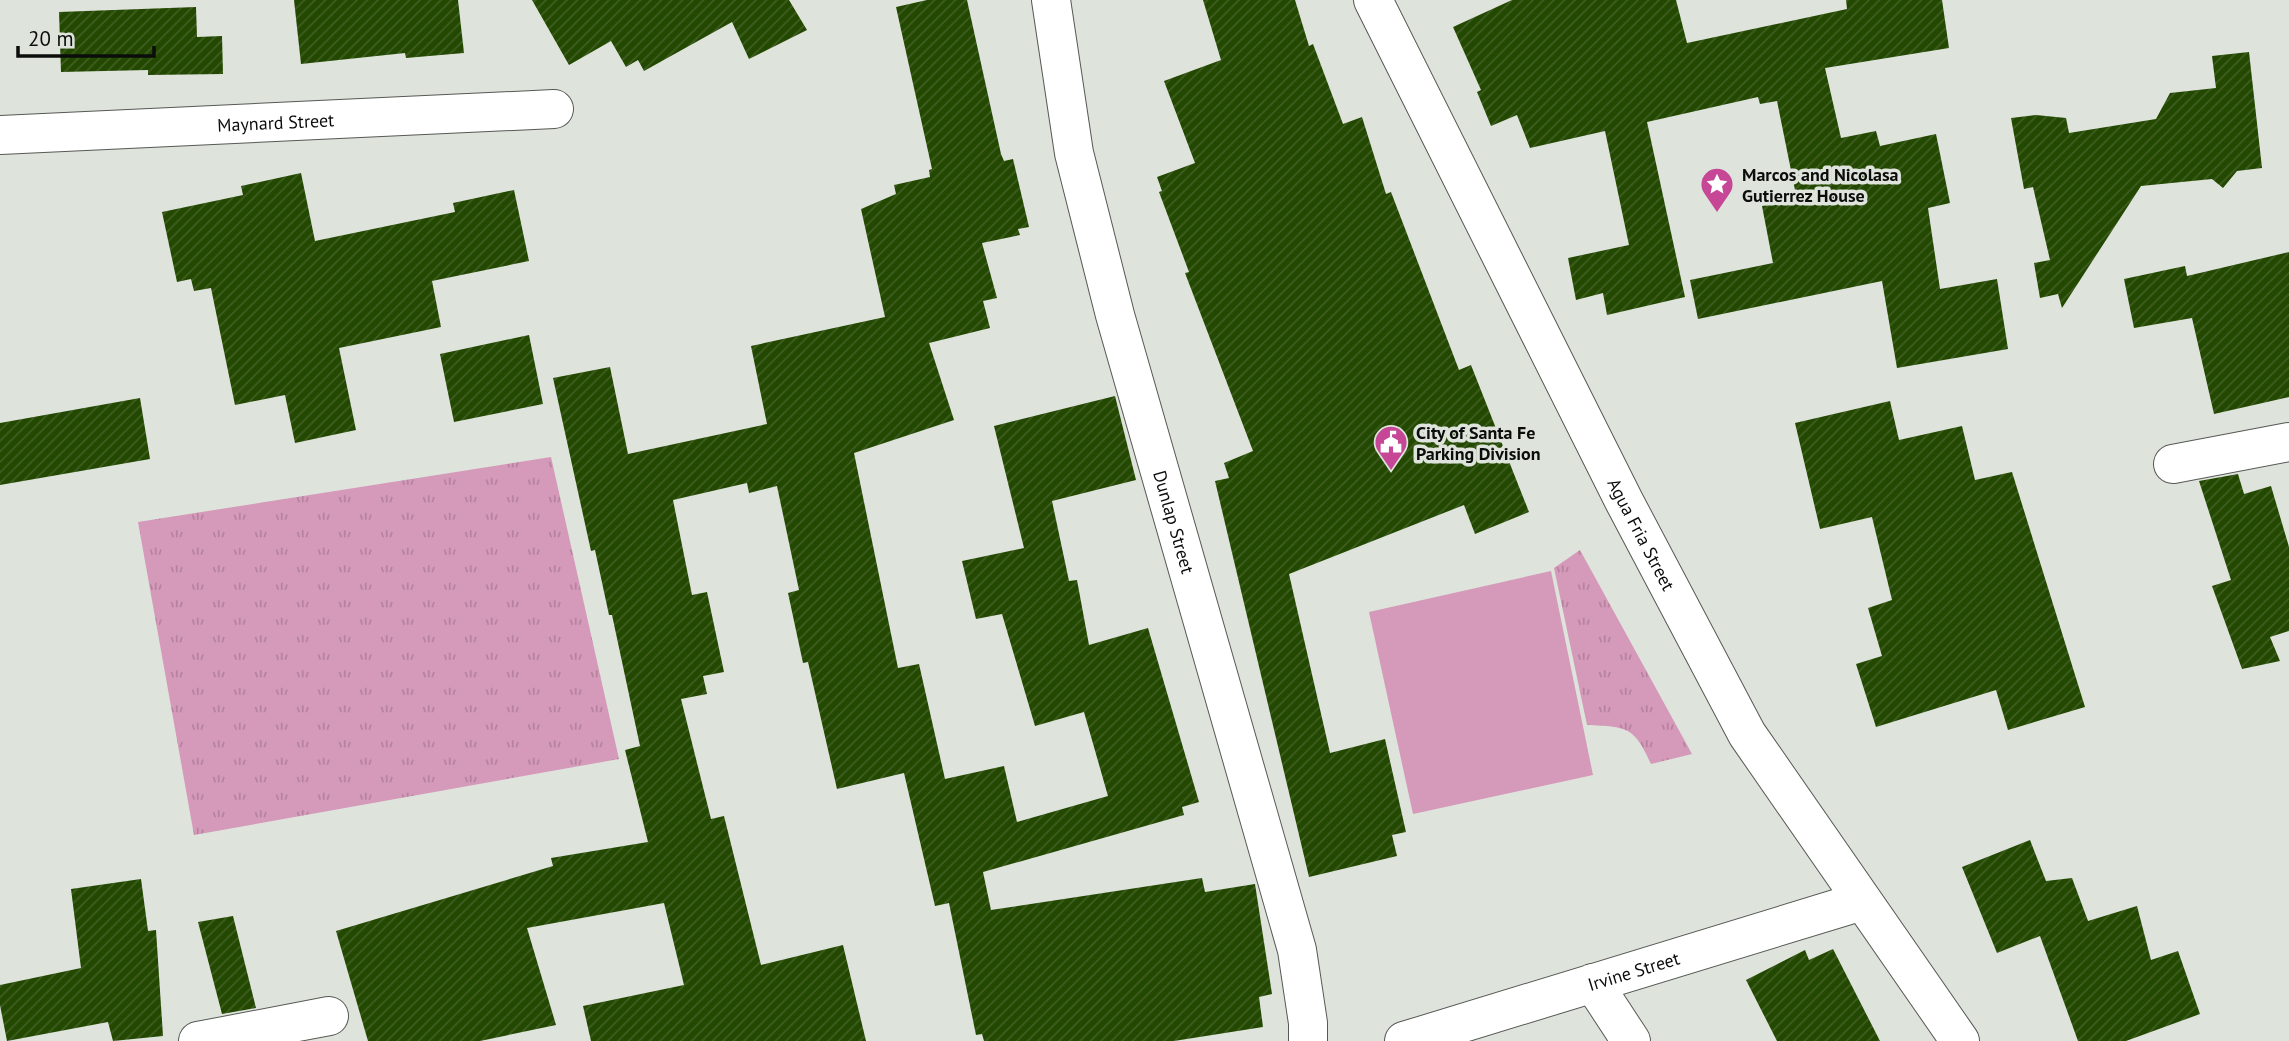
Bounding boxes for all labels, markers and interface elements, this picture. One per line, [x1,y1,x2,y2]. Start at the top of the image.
scale bar [18,14,154,58]
text: 20 m [28,25,74,52]
street label: Maynard Street [217,108,335,136]
place label: Marcos and Nicolasa Gutierrez House [1742,163,1899,207]
place icon: Marcos and Nicolasa Gutierrez House [1698,165,1736,214]
place label: City of Santa Fe Parking Division [1416,421,1541,465]
public building icon: City of Santa Fe Parking Division [1372,423,1410,472]
street label: Dunlap Street [1149,468,1200,576]
street label: Agua Fria Street [1603,474,1681,594]
street label: Irvine Street [1585,946,1682,996]

